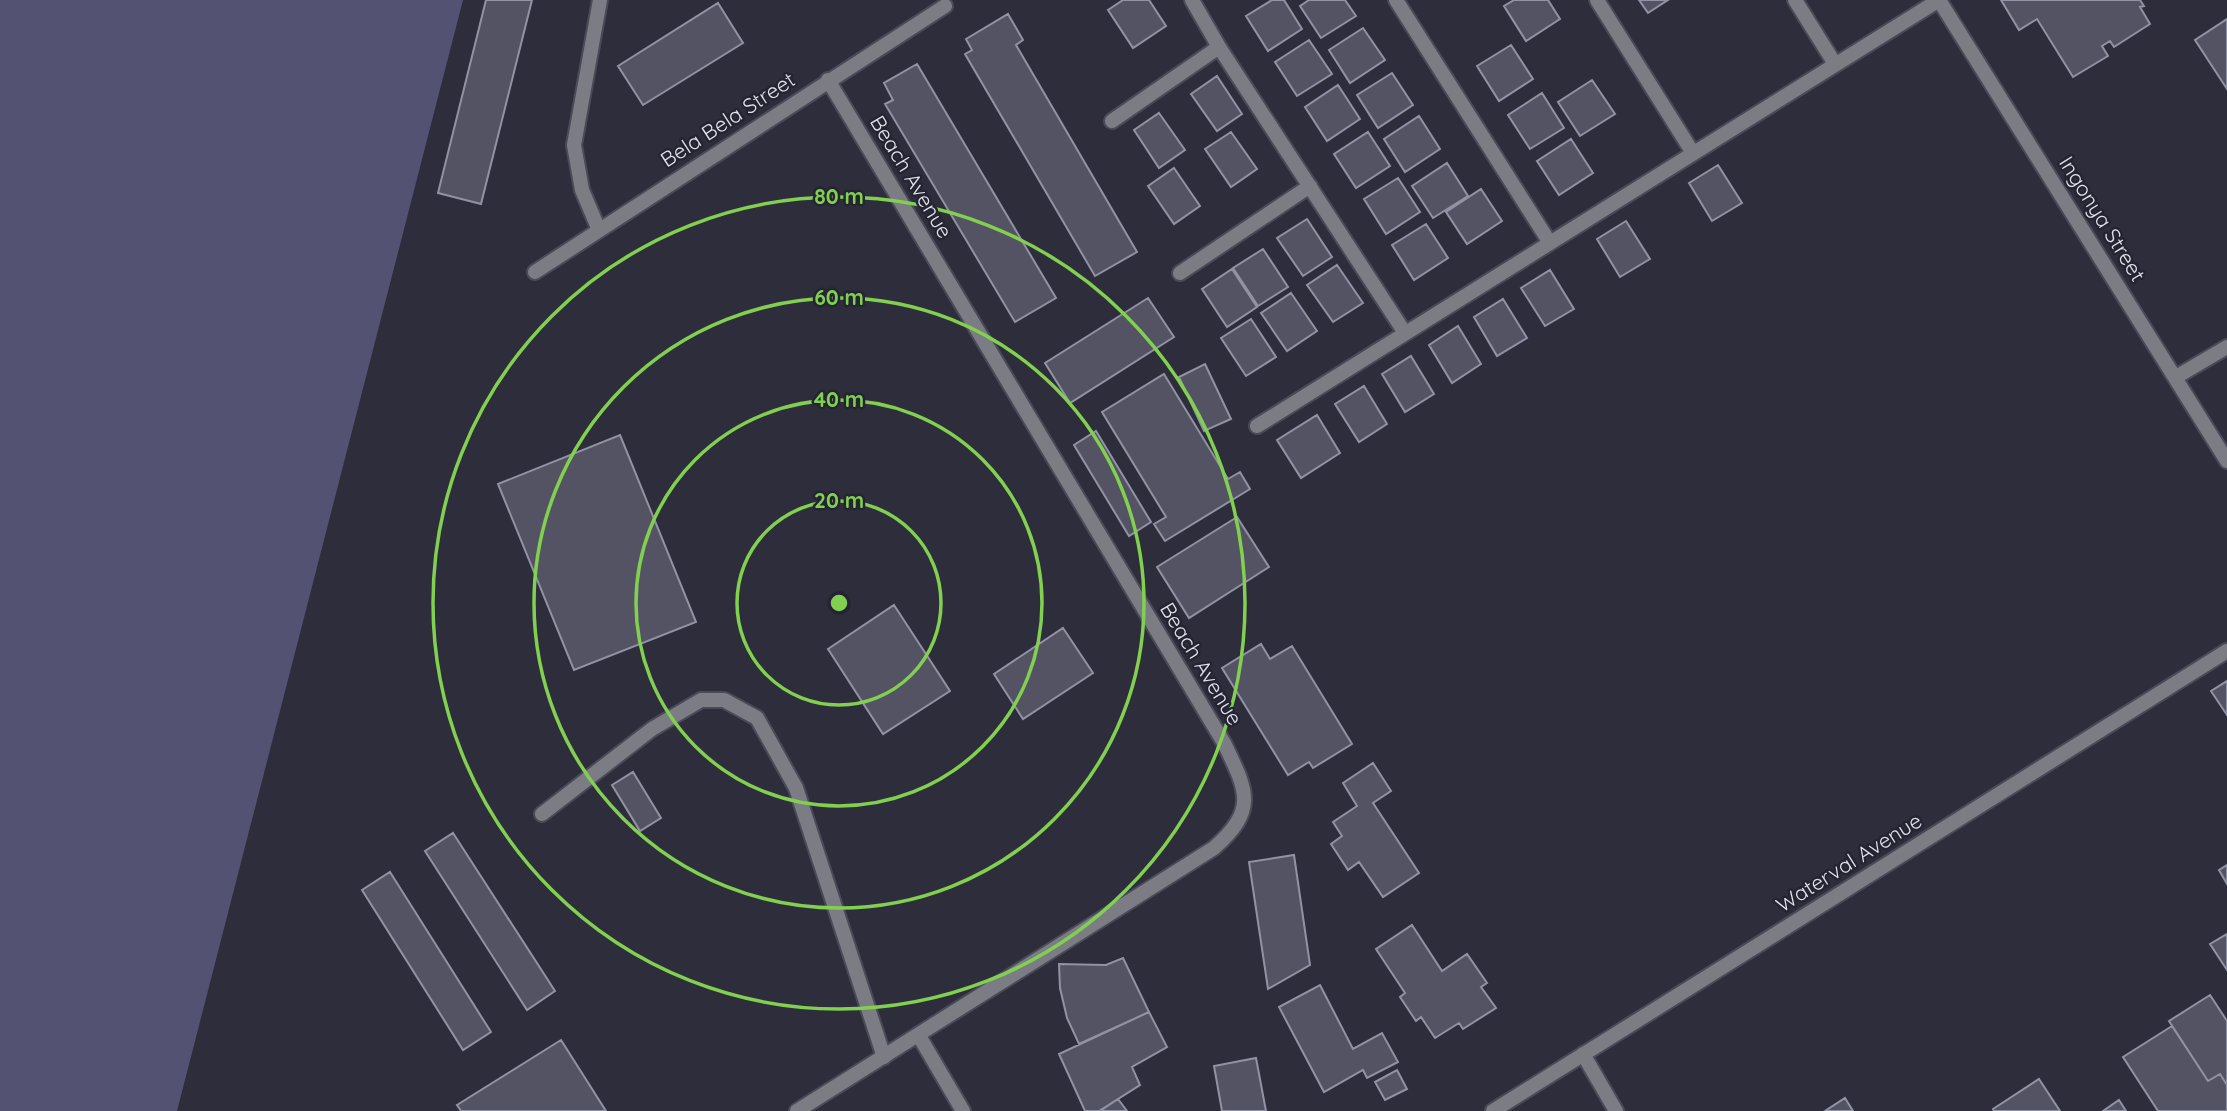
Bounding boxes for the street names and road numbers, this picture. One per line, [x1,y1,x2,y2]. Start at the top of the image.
street label: Bela Bela Street [655,66,800,172]
street label: Beach Avenue [865,110,959,243]
street label: Ingonya Street [2054,151,2152,286]
street label: Beach Avenue [1155,597,1249,730]
street label: Waterval Avenue [1771,807,1926,917]

